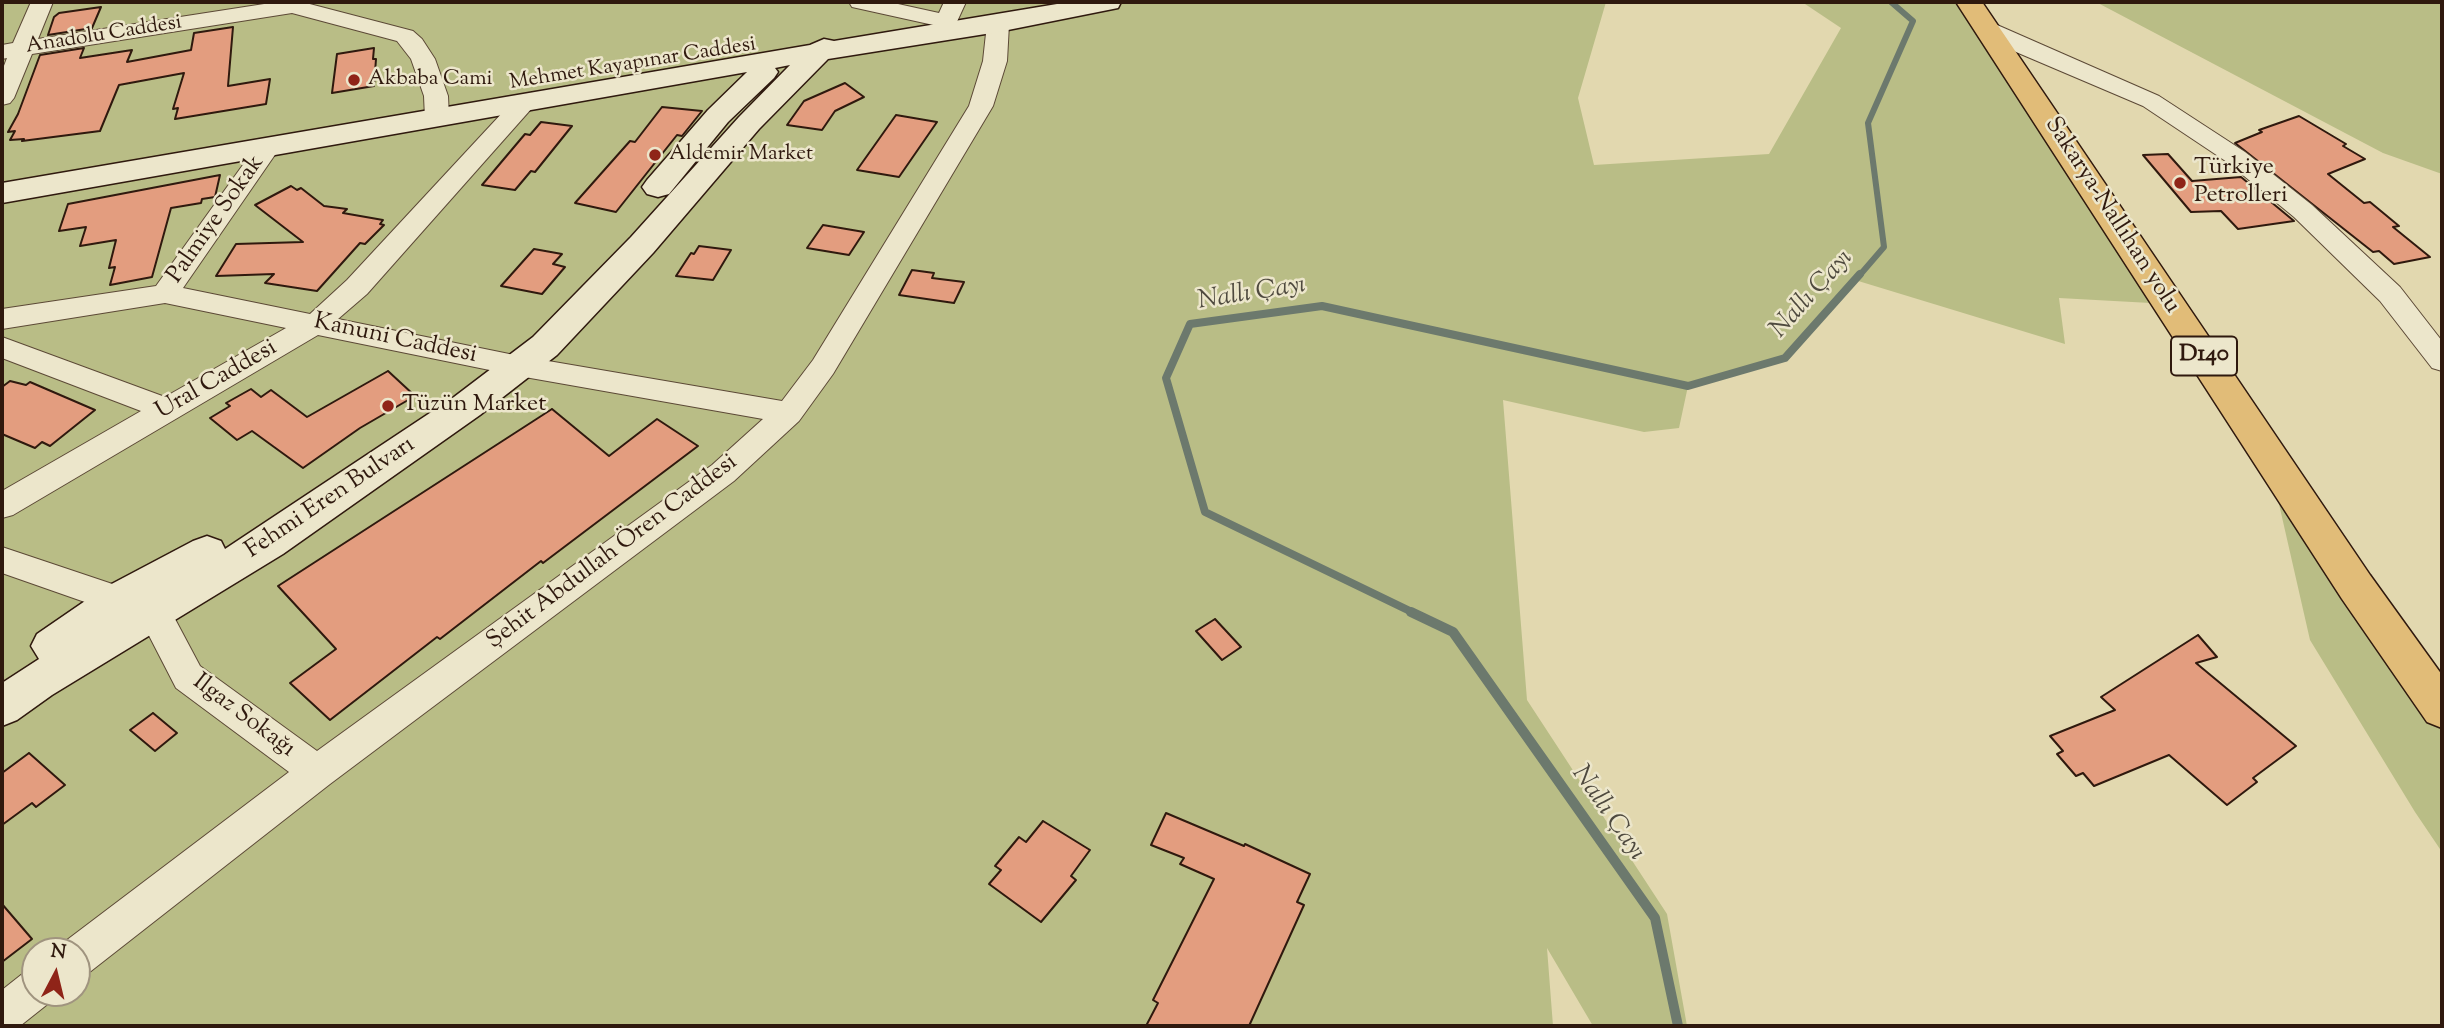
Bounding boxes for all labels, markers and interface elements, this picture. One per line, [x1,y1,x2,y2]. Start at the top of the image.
street label: Anadolu Caddesi [24,11,184,61]
street label: Mehmet Kayapınar Caddesi [508,33,758,97]
place label: Akbaba Cami [368,67,493,93]
marker: Akbaba Cami [346,72,362,88]
street label: Sakarya-Nallıhan yolu [2037,112,2185,320]
place label: Aldemir Market [669,142,813,168]
marker: Aldemir Market [647,147,663,163]
street label: Palmiye Sokak [162,150,272,290]
place label: Türkiye Petrolleri [2194,155,2288,211]
marker: Türkiye Petrolleri [2172,175,2188,191]
water label: Nallı Çayı [1765,244,1861,346]
water label: Nallı Çayı [1196,271,1308,319]
street label: Kanuni Caddesi [311,309,479,371]
street label: Ural Caddesi [151,335,283,427]
road number: D140 [2171,336,2237,376]
place label: Tüzün Market [402,392,546,420]
marker: Tüzün Market [380,398,396,414]
street label: Fehmi Eren Bulvarı [241,432,421,566]
street label: Şehit Abdullah Ören Caddesi [482,449,744,657]
street label: Ilgaz Sokağı [186,669,300,765]
water label: Nallı Çayı [1563,761,1651,867]
north arrow [21,937,91,1007]
text: N [49,938,68,967]

